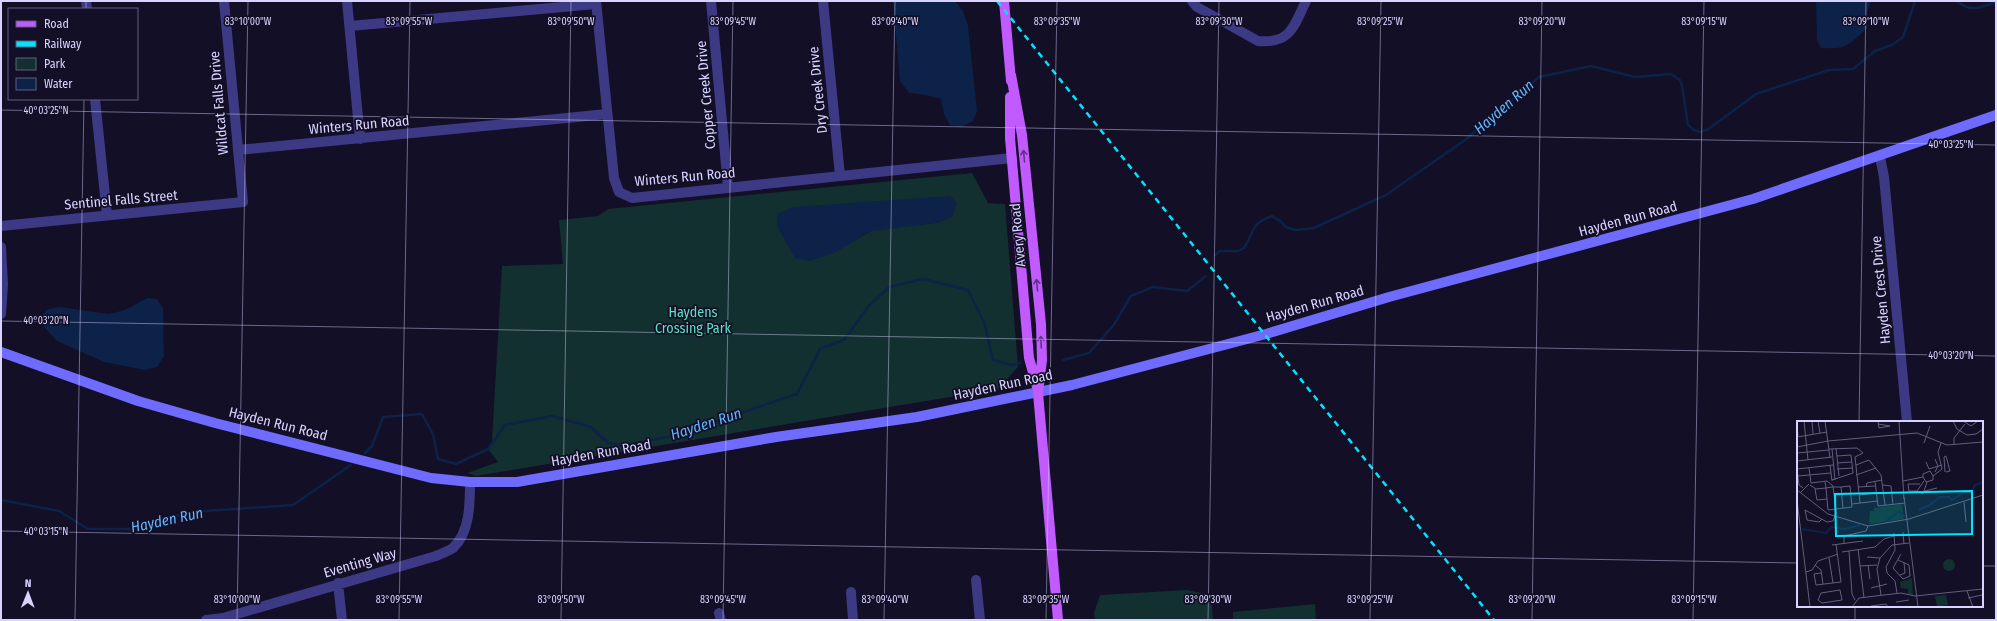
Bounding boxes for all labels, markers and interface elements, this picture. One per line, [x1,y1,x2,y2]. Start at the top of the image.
legend [8,8,138,100]
text: 83°10'00"W [225,16,272,28]
text: 83°09'55"W [386,16,433,28]
text: 83°09'50"W [547,16,595,28]
text: 83°09'45"W [710,16,757,28]
text: 83°09'40"W [871,16,919,28]
text: 83°09'35"W [1034,16,1081,28]
text: 83°09'30"W [1195,16,1243,28]
text: 83°09'25"W [1357,16,1404,28]
text: 83°09'20"W [1519,16,1566,28]
text: 83°09'15"W [1681,16,1727,28]
text: 83°09'10"W [1843,16,1890,28]
text: Road [44,17,69,31]
text: Railway [44,37,82,51]
street label: Copper Creek Drive [693,40,719,150]
street label: Dry Creek Drive [805,46,831,134]
street label: Wildcat Falls Drive [206,50,232,156]
text: Park [44,57,66,71]
water label: Hayden Run [1470,76,1538,138]
text: Water [44,77,73,91]
text: 40°03'25"N [24,105,68,117]
street label: Winters Run Road [308,112,410,138]
text: 40°03'25"N [1929,139,1973,151]
one-way arrow [1021,150,1028,163]
street label: Winters Run Road [634,164,736,190]
street label: Sentinel Falls Street [64,187,179,213]
street label: Hayden Run Road [1577,198,1679,240]
street label: Avery Road [1007,202,1029,268]
street label: Hayden Crest Drive [1868,235,1894,345]
one-way arrow [1033,279,1040,292]
street label: Hayden Run Road [1264,282,1366,326]
park label: Haydens Crossing Park [655,304,732,337]
text: 40°03'20"N [23,315,69,327]
one-way arrow [1038,336,1045,349]
text: 40°03'20"N [1928,350,1974,362]
street label: Hayden Run Road [952,366,1054,404]
street label: Hayden Run Road [227,404,329,444]
water label: Hayden Run [668,404,744,444]
inset map [1797,421,1983,607]
street label: Hayden Run Road [550,436,652,470]
water label: Hayden Run [129,504,205,536]
text: 40°03'15"N [24,526,68,538]
street label: Eventing Way [322,544,399,582]
north arrow [8,573,48,613]
text: N [25,577,32,590]
text: 83°10'00"W [214,594,261,606]
text: 83°09'55"W [376,594,423,606]
text: 83°09'50"W [537,594,585,606]
text: 83°09'45"W [700,594,747,606]
text: 83°09'40"W [861,594,909,606]
text: 83°09'35"W [1023,594,1070,606]
text: 83°09'30"W [1184,594,1232,606]
text: 83°09'25"W [1347,594,1394,606]
text: 83°09'20"W [1509,594,1556,606]
text: 83°09'15"W [1671,594,1717,606]

